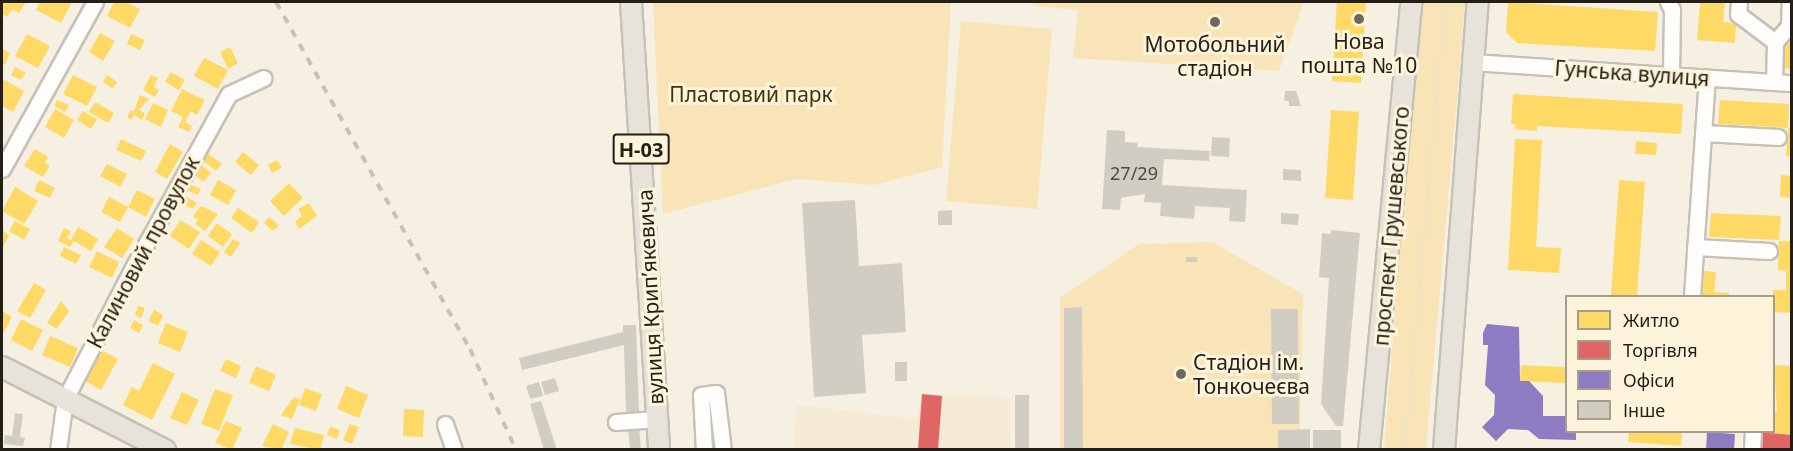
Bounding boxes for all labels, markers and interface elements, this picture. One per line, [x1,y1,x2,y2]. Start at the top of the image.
marker: Нова пошта №10 [1352,12,1366,26]
marker: Мотобольний стадіон [1208,15,1222,29]
place label: Нова пошта №10 [1301,28,1417,78]
place label: Мотобольний стадіон [1144,31,1286,81]
street label: Гунська вулиця [1554,55,1710,91]
park label: Пластовий парк [669,81,833,107]
street label: проспект Грушевського [1368,105,1414,347]
road number: Н-03 [612,132,670,166]
street label: Калиновий провулок [82,152,204,352]
house number: 27/29 [1110,162,1158,184]
street label: вулиця Крипʼякевича [632,189,668,405]
legend [1565,295,1775,433]
text: Житло [1623,308,1680,332]
text: Торгівля [1623,338,1698,362]
place label: Стадіон ім. Тонкочеєва [1193,349,1310,399]
marker: Стадіон ім. Тонкочеєва [1174,367,1188,381]
text: Офіси [1623,368,1675,392]
text: Інше [1623,398,1665,422]

